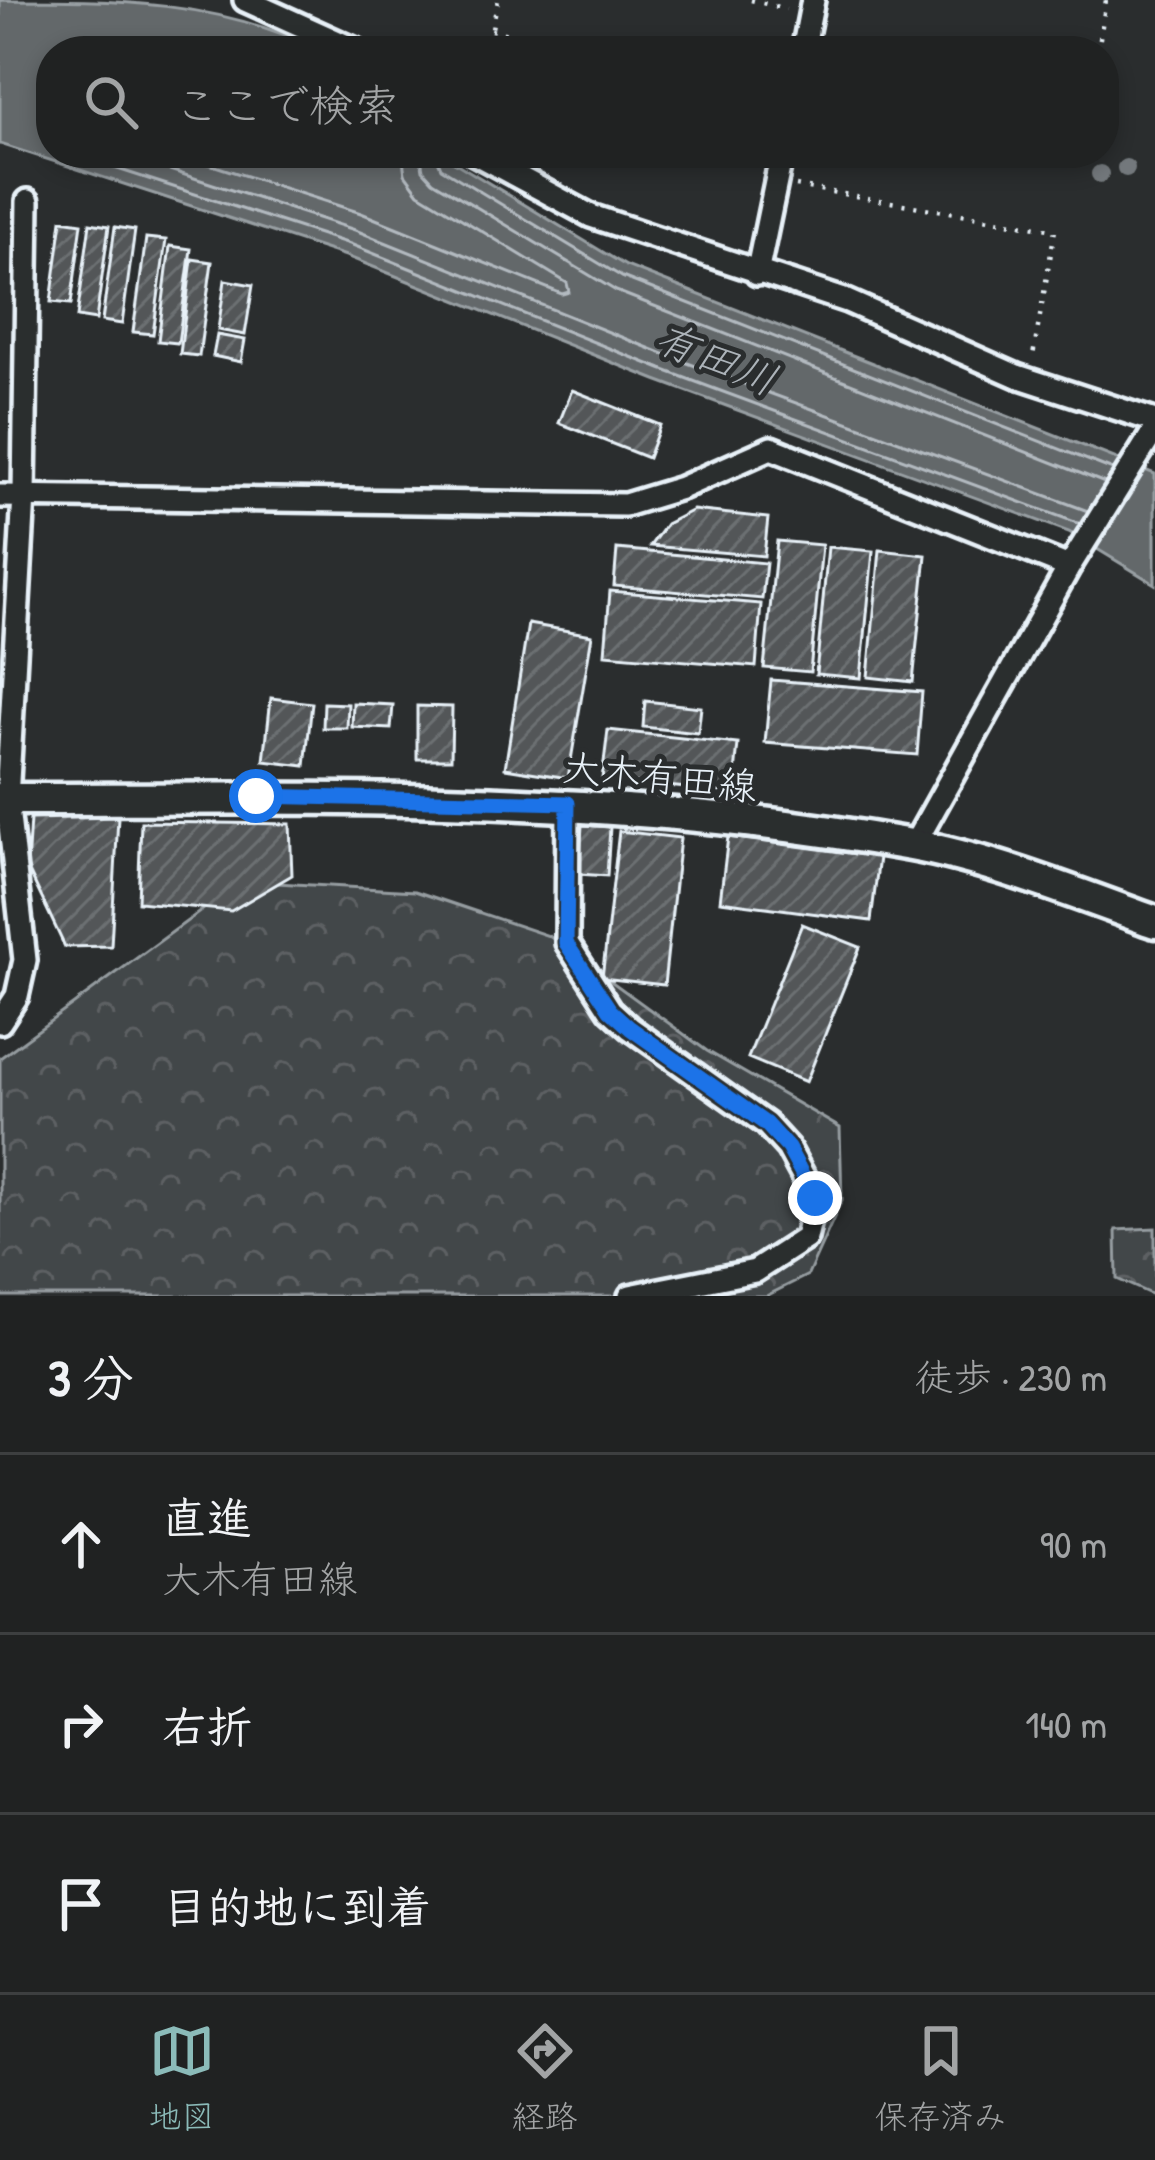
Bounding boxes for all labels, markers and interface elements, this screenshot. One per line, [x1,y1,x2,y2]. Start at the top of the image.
search box [36,36,1119,168]
icon: search [78,69,144,135]
text: ここで検索 [174,74,399,135]
water label: 有田川 [648,308,786,408]
street label: 大木有田線 [560,739,760,813]
route start [229,769,283,823]
route end [788,1171,842,1225]
text: 3 分 [48,1343,134,1412]
text: 徒歩 · 230 m [915,1350,1107,1403]
text: 直進 [162,1487,252,1548]
icon: ahead [48,1511,114,1577]
text: 90 m [1040,1517,1107,1570]
text: 大木有田線 [162,1552,357,1605]
icon: right [48,1691,114,1757]
text: 右折 [162,1696,252,1757]
text: 140 m [1025,1697,1107,1750]
icon: arrive [48,1871,114,1937]
text: 目的地に到着 [162,1876,432,1937]
tab: 地図 [149,2018,215,2138]
tab: 経路 [512,2018,578,2138]
tab: 保存済み [875,2018,1007,2138]

